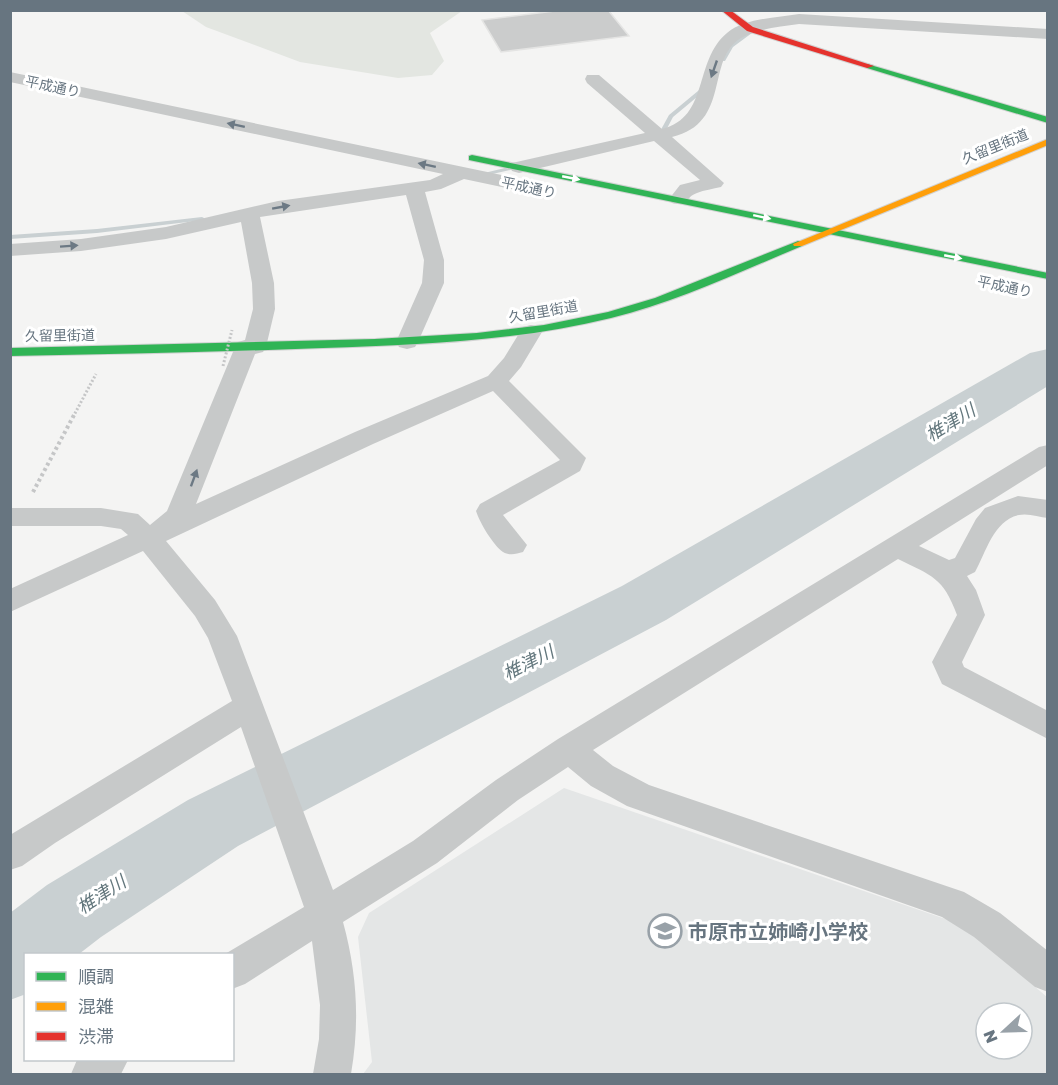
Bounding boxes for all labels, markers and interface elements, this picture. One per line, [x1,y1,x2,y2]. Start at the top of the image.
one-way arrow [708,60,718,78]
street label: 平成通り [24,72,82,100]
one-way arrow [226,120,245,129]
street label: 久留里街道 [959,125,1031,167]
one-way arrow [417,160,436,169]
street label: 平成通り [500,173,558,201]
one-way arrow [561,174,580,183]
one-way arrow [272,202,291,211]
one-way arrow [752,213,771,223]
one-way arrow [59,241,78,251]
one-way arrow [943,253,962,262]
street label: 平成通り [976,272,1034,300]
street label: 久留里街道 [507,297,579,325]
street label: 久留里街道 [25,326,95,344]
water label: 椎津川 [921,398,981,445]
one-way arrow [189,469,199,487]
water label: 椎津川 [499,639,559,684]
water label: 椎津川 [72,869,131,918]
school or university icon: 市原市立姉崎小学校 [647,913,683,949]
place label: 市原市立姉崎小学校 [688,919,868,943]
legend [24,953,234,1061]
text: 順調 [78,965,114,987]
text: 混雑 [78,995,114,1017]
north arrow [974,1001,1034,1061]
text: 渋滞 [78,1025,114,1047]
text: N [979,1027,1002,1046]

